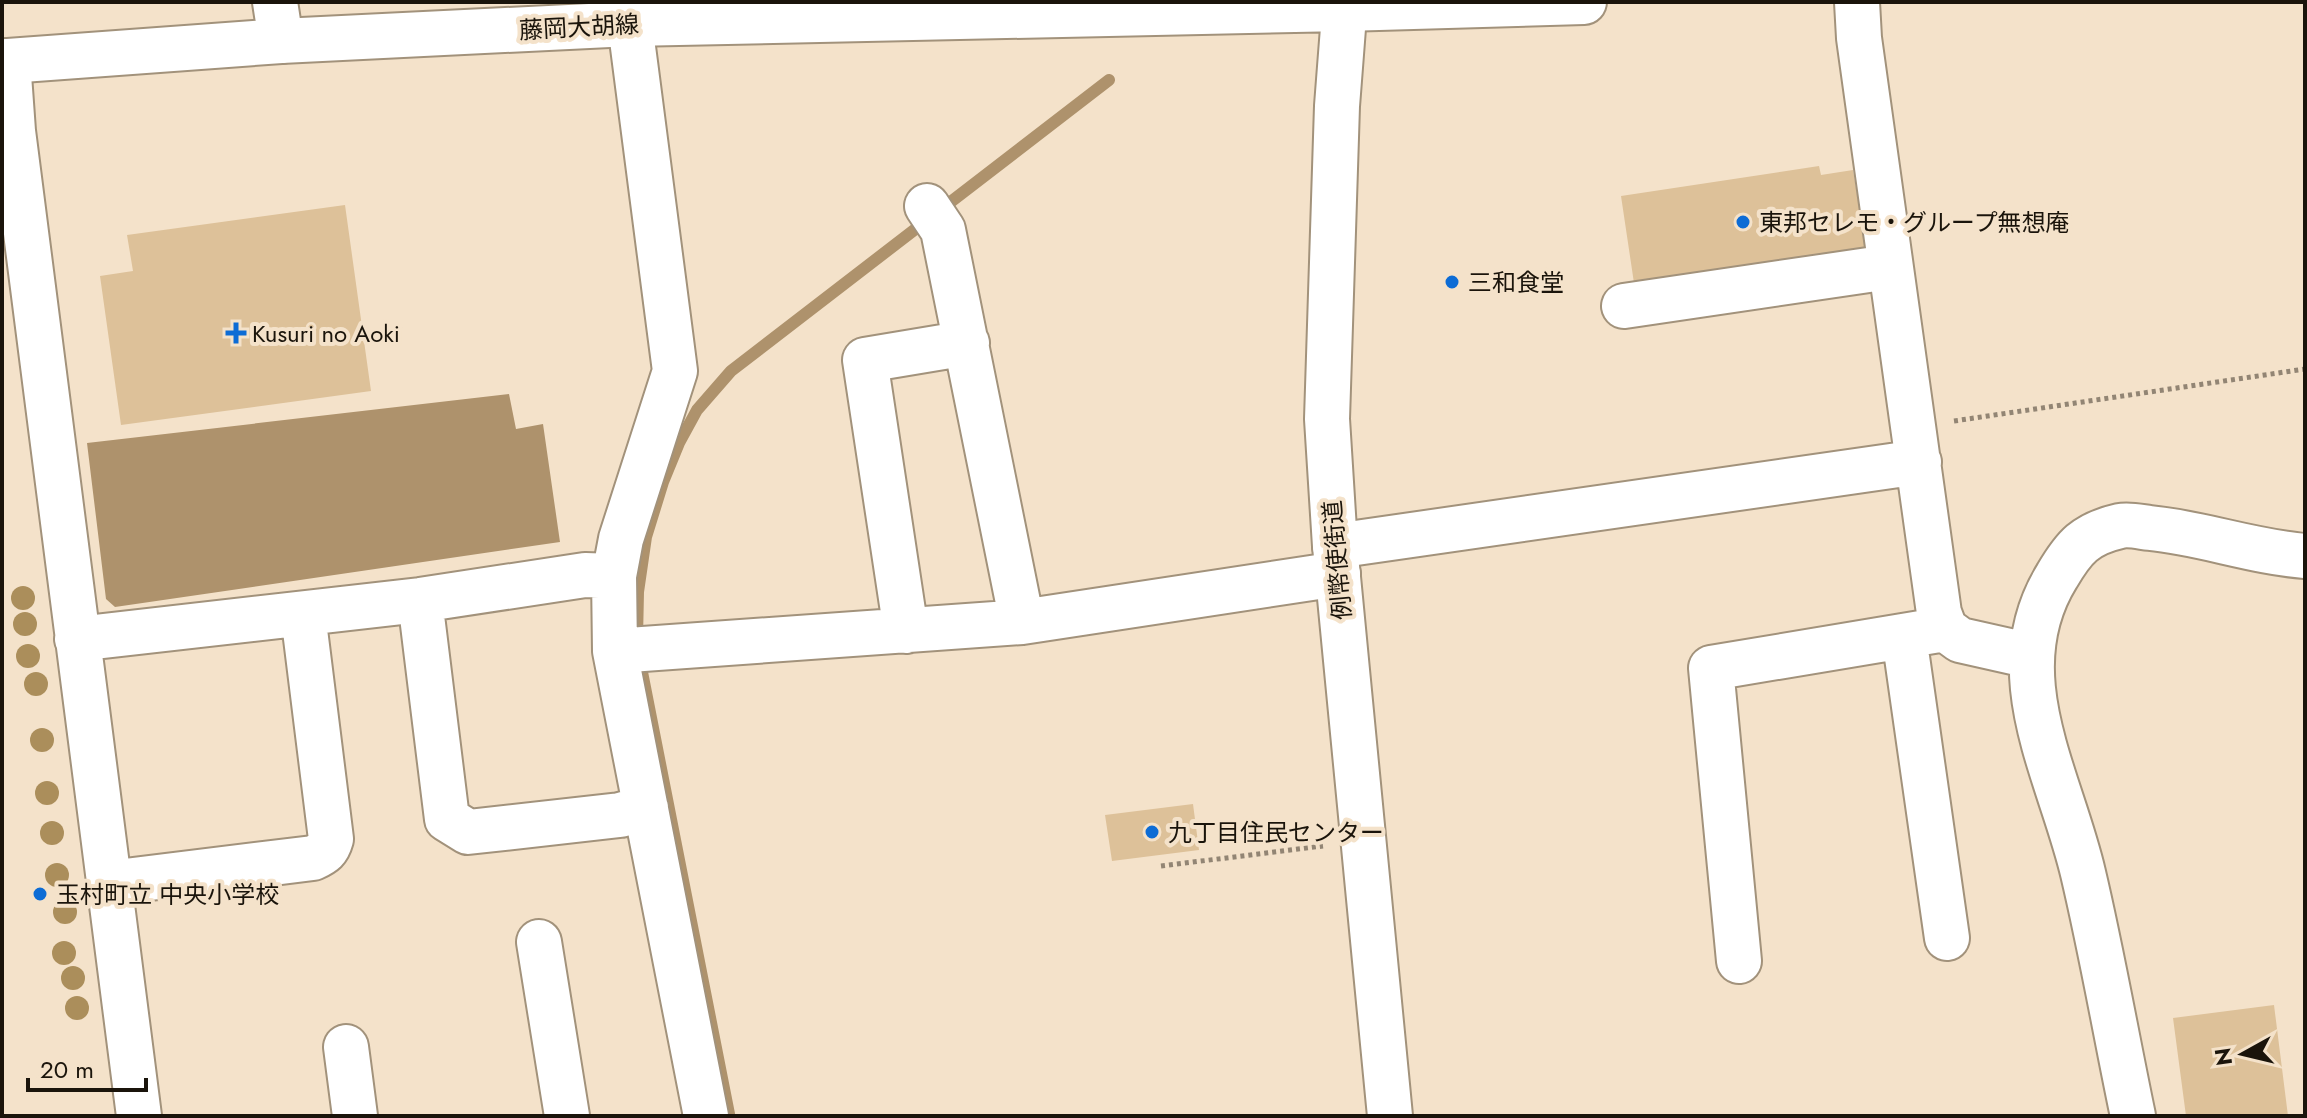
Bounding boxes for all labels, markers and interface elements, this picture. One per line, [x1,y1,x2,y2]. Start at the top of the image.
street label: 藤岡大胡線 [518,6,640,48]
place label: 東邦セレモ・グループ無想庵 [1759,205,2070,240]
marker: 東邦セレモ・グループ無想庵 [1734,213,1752,231]
place label: 三和食堂 [1468,265,1564,300]
marker: 三和食堂 [1443,273,1461,291]
place label: Kusuri no Aoki [252,316,400,351]
marker: Kusuri no Aoki [227,324,245,342]
street label: 例幣使街道 [1314,499,1360,621]
place label: 九丁目住民センター [1168,815,1384,850]
marker: 九丁目住民センター [1143,823,1161,841]
place label: 玉村町立 中央小学校 [56,877,279,912]
marker: 玉村町立 中央小学校 [31,885,49,903]
north arrow [2203,1014,2283,1094]
scale bar [28,1042,146,1092]
text: N [2206,1046,2240,1068]
text: 20 m [40,1052,94,1087]

